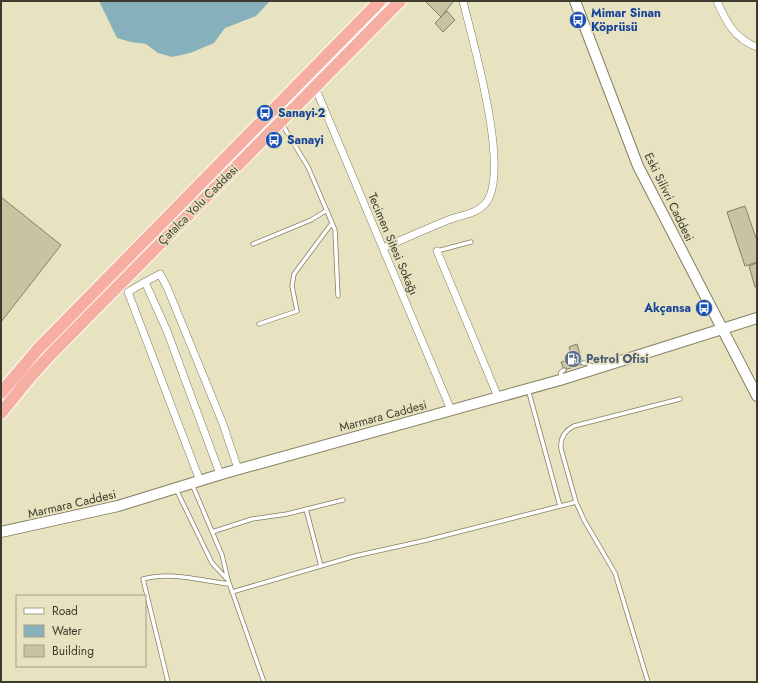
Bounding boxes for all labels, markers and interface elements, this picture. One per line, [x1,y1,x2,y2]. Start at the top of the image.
place label: Mimar Sinan Köprüsü [591,4,661,36]
bus stop icon: Mimar Sinan Köprüsü [568,10,588,30]
bus stop icon: Sanayi-2 [255,103,275,123]
place label: Sanayi-2 [278,104,326,122]
bus stop icon: Sanayi [264,130,284,150]
place label: Sanayi [287,131,324,149]
street label: Eski Silivri Caddesi [640,149,698,245]
street label: Çatalca Yolu Caddesi [154,161,242,249]
street label: Tecimen Sitesi Sokağı [363,190,423,298]
bus stop icon: Akçansa [694,298,714,318]
place label: Akçansa [643,299,691,317]
fuel station icon: Petrol Ofisi [563,349,583,369]
place label: Petrol Ofisi [586,350,649,368]
street label: Marmara Caddesi [337,396,429,436]
street label: Marmara Caddesi [26,485,118,523]
legend [16,595,146,667]
text: Road [52,602,78,620]
text: Water [52,622,83,640]
text: Building [52,642,94,660]

